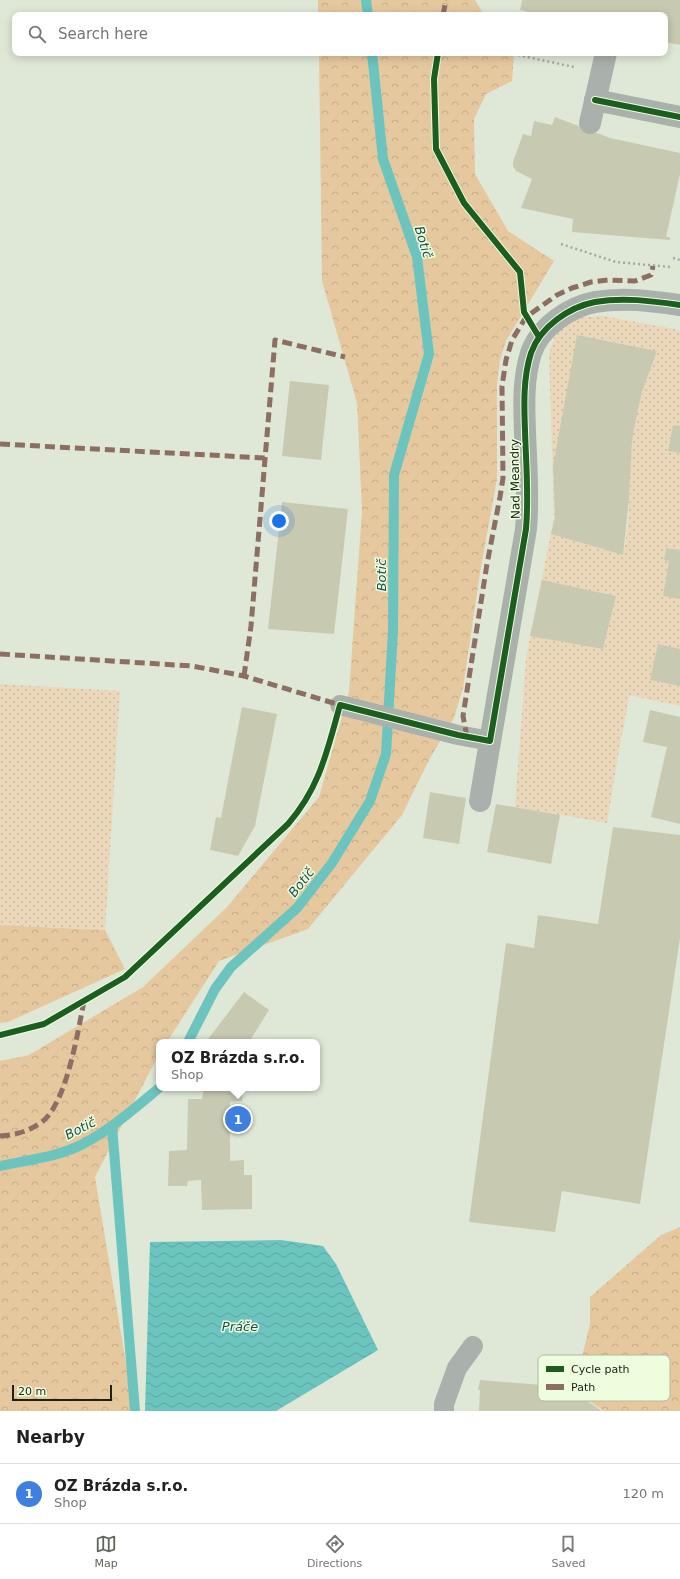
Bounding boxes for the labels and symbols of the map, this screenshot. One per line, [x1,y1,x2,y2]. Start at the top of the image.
water label: Botič [412,224,436,261]
street label: Nad Meandry [507,439,523,519]
your location [269,511,289,531]
water label: Botič [374,558,389,591]
water label: Botič [285,864,318,900]
pin: 1 [225,1104,251,1134]
water label: Botič [62,1114,99,1143]
water label: Práče [222,1319,258,1334]
legend [538,1355,670,1401]
text: Cycle path [571,1363,630,1376]
text: Path [571,1381,595,1394]
scale bar [12,1383,112,1402]

